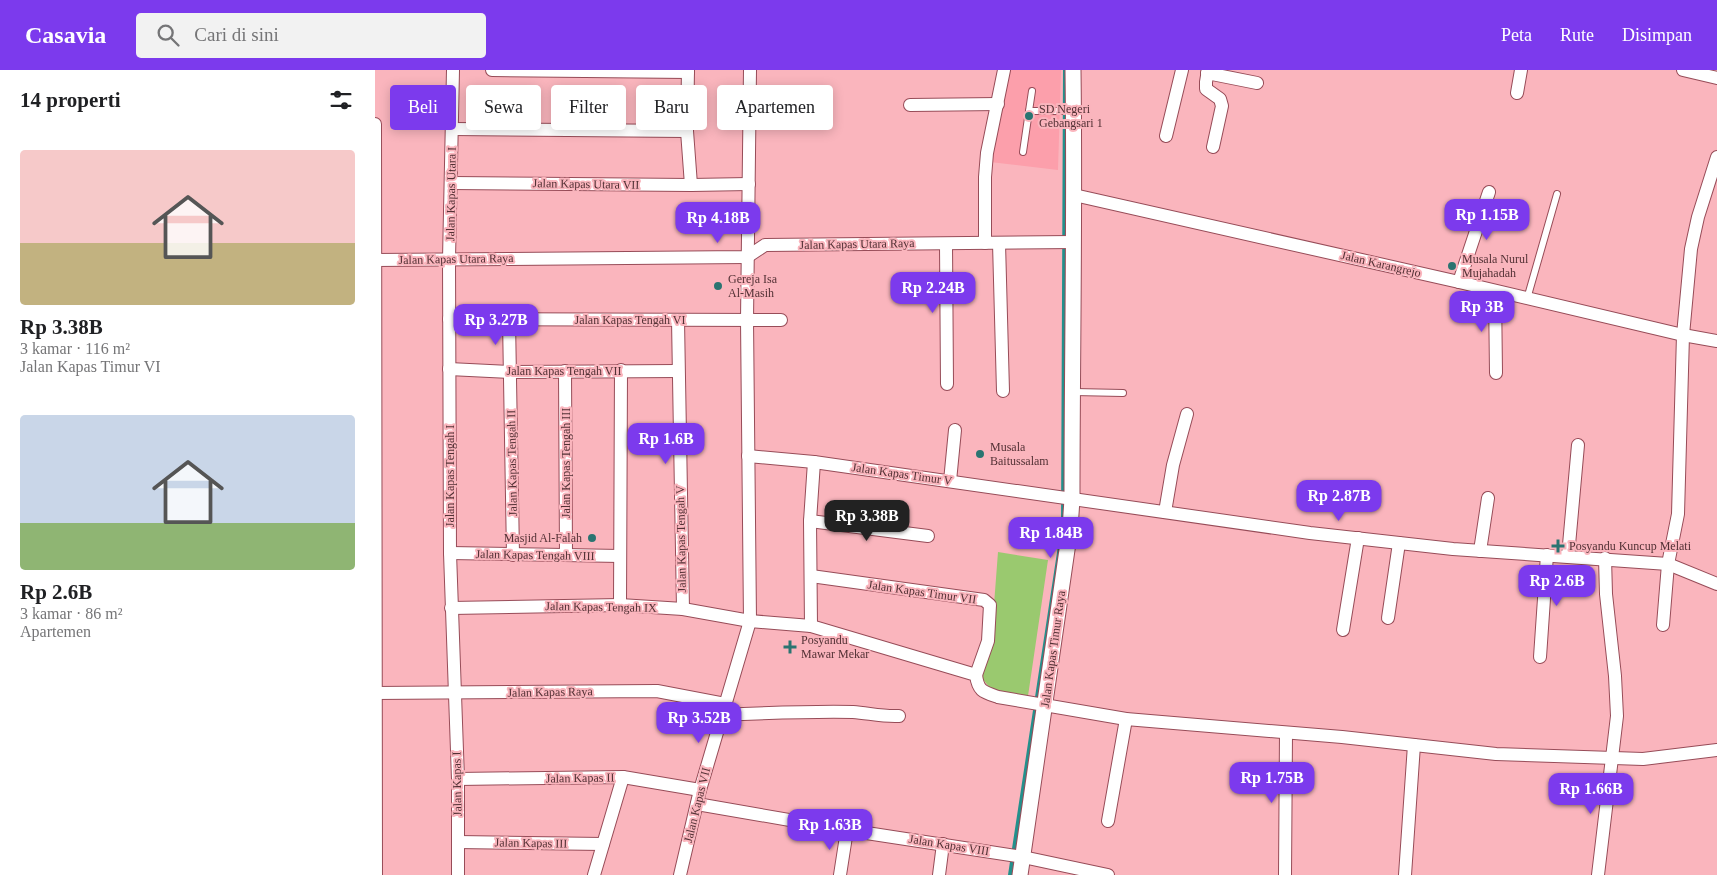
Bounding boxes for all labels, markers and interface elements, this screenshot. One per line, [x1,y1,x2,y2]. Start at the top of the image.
search box [136,13,486,58]
icon: search [154,21,182,49]
text: Casavia [25,22,106,48]
text: Cari di sini [194,24,279,45]
text: Peta [1501,25,1532,45]
text: Rute [1560,25,1594,45]
text: Disimpan [1622,25,1692,45]
chip: Beli [390,85,456,130]
chip: Sewa [466,85,541,130]
chip: Filter [551,85,626,130]
chip: Baru [636,85,707,130]
chip: Apartemen [717,85,833,130]
icon: filters [327,86,355,114]
text: 14 properti [20,88,121,112]
place label: SD Negeri Gebangsari 1 [1039,102,1103,130]
marker: SD Negeri Gebangsari 1 [1023,110,1035,122]
street label: Jalan Kapas Utara I [443,147,459,241]
street label: Jalan Kapas Utara VII [533,176,639,192]
icon: home [143,182,233,272]
pin: Rp 1.15B [1435,198,1539,241]
pin: Rp 4.18B [666,202,770,244]
text: Rp 1.15B [1455,206,1519,223]
text: Rp 4.18B [686,209,750,226]
street label: Jalan Kapas Utara Raya [799,236,915,252]
street label: Jalan Karangrejo [1340,248,1422,280]
street label: Jalan Kapas Utara Raya [398,251,514,267]
place label: Musala Nurul Mujahadah [1462,252,1529,280]
marker: Musala Nurul Mujahadah [1446,260,1458,272]
place label: Gereja Isa Al-Masih [728,272,778,300]
pin: Rp 2.24B [881,272,985,314]
text: Rp 2.24B [901,279,965,296]
marker: Gereja Isa Al-Masih [712,280,724,292]
pin: Rp 3B [1447,290,1517,333]
text: Rp 3B [1460,298,1504,315]
pin: Rp 3.27B [444,304,548,346]
text: Rp 3.27B [464,311,528,328]
street label: Jalan Kapas Tengah VI [574,313,686,327]
text: Rp 3.38B [20,315,103,339]
text: 3 kamar · 116 m² [20,340,130,357]
text: Jalan Kapas Timur VI [20,358,161,375]
street label: Jalan Kapas Tengah VII [506,364,622,378]
street label: Jalan Kapas Tengah III [559,408,573,518]
street label: Jalan Kapas Tengah II [504,410,520,516]
pin: Rp 1.6B [620,422,712,465]
street label: Jalan Kapas Tengah I [443,425,457,527]
text: Rp 1.6B [638,430,694,447]
place label: Musala Baitussalam [990,440,1049,468]
icon: home [143,447,233,537]
marker: Musala Baitussalam [974,448,986,460]
street label: Jalan Kapas Timur V [851,460,954,488]
pin: Rp 2.87B [1287,480,1391,522]
street label: Jalan Kapas Tengah V [673,485,689,593]
text: Rp 2.87B [1307,487,1371,504]
pin: Rp 3.38B [815,500,919,542]
text: Rp 3.38B [835,507,899,524]
pin: Rp 1.84B [999,516,1103,559]
text: Rp 1.84B [1019,524,1083,541]
place label: Masjid Al-Falah [504,531,582,545]
marker: Masjid Al-Falah [586,532,598,544]
marker: Posyandu Kuncup Melati [1551,539,1565,553]
place label: Posyandu Kuncup Melati [1569,539,1692,553]
street label: Jalan Kapas Tengah VIII [475,547,595,563]
pin: Rp 2.6B [1511,564,1603,607]
text: Rp 2.6B [1529,572,1585,589]
street label: Jalan Kapas Timur VII [867,577,977,607]
text: Rp 2.6B [20,580,92,604]
street label: Jalan Kapas Timur Raya [1038,589,1068,708]
street label: Jalan Kapas Tengah IX [545,599,657,615]
text: 3 kamar · 86 m² [20,605,123,622]
text: Apartemen [20,623,91,640]
place label: Posyandu Mawar Mekar [801,633,869,661]
marker: Posyandu Mawar Mekar [783,640,797,654]
street label: Jalan Kapas Raya [507,684,593,700]
pin: Rp 3.52B [647,702,751,744]
text: Rp 3.52B [667,709,731,726]
street label: Jalan Kapas I [449,752,465,816]
pin: Rp 1.75B [1220,762,1324,804]
street label: Jalan Kapas VII [681,766,713,844]
text: Rp 1.75B [1240,769,1304,786]
street label: Jalan Kapas II [546,770,614,786]
pin: Rp 1.66B [1539,772,1643,815]
text: Rp 1.66B [1559,780,1623,797]
pin: Rp 1.63B [778,808,882,851]
text: Rp 1.63B [798,816,862,833]
street label: Jalan Kapas VIII [908,832,990,858]
street label: Jalan Kapas III [495,835,567,851]

